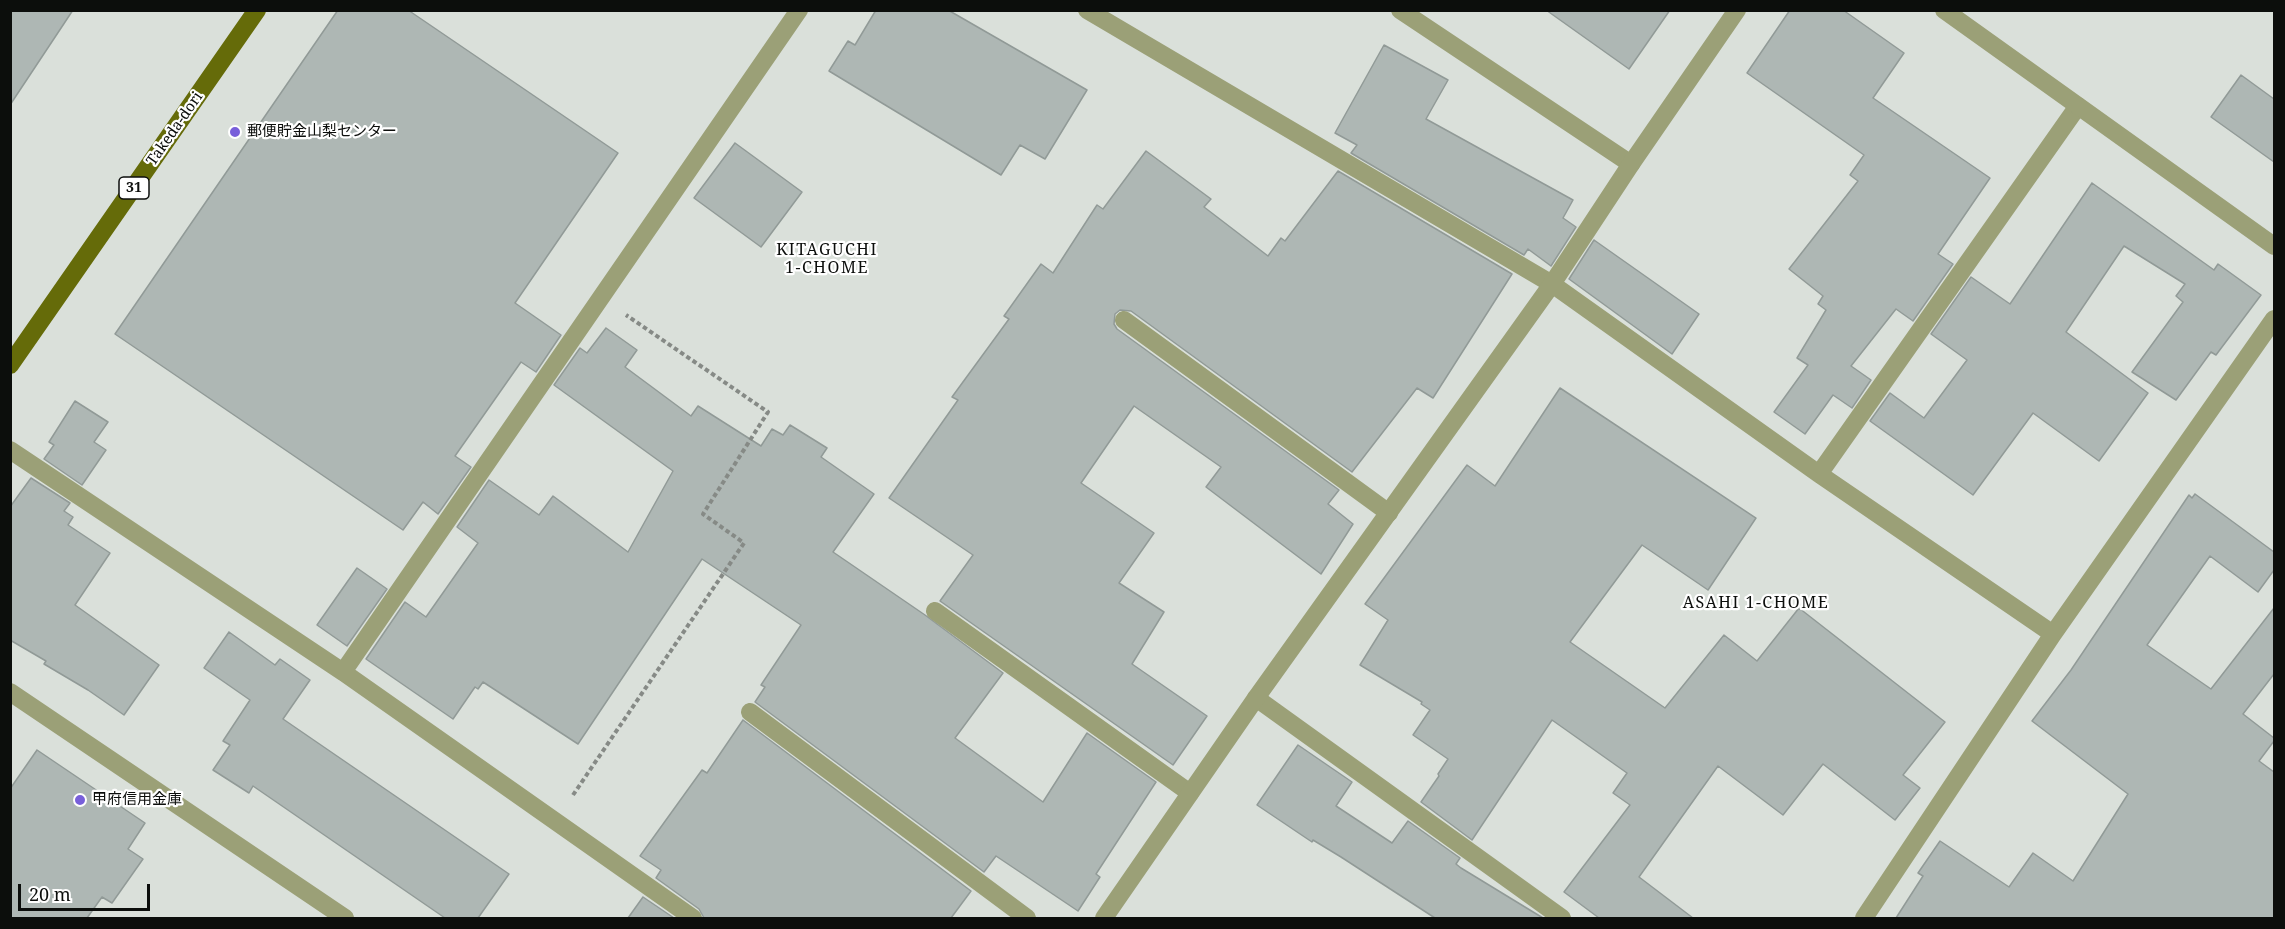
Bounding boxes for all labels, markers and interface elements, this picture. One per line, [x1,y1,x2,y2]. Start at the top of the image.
street label: Takeda-dori [143,89,207,169]
place label: 郵便貯金山梨センター [247,123,397,141]
marker: 郵便貯金山梨センター [228,125,242,139]
road number: 31 [119,177,149,199]
district label: KITAGUCHI 1-CHOME [776,240,878,278]
district label: ASAHI 1-CHOME [1683,593,1829,613]
place label: 甲府信用金庫 [92,791,182,809]
marker: 甲府信用金庫 [73,793,87,807]
scale bar [21,872,153,910]
text: 20 m [29,882,71,906]

